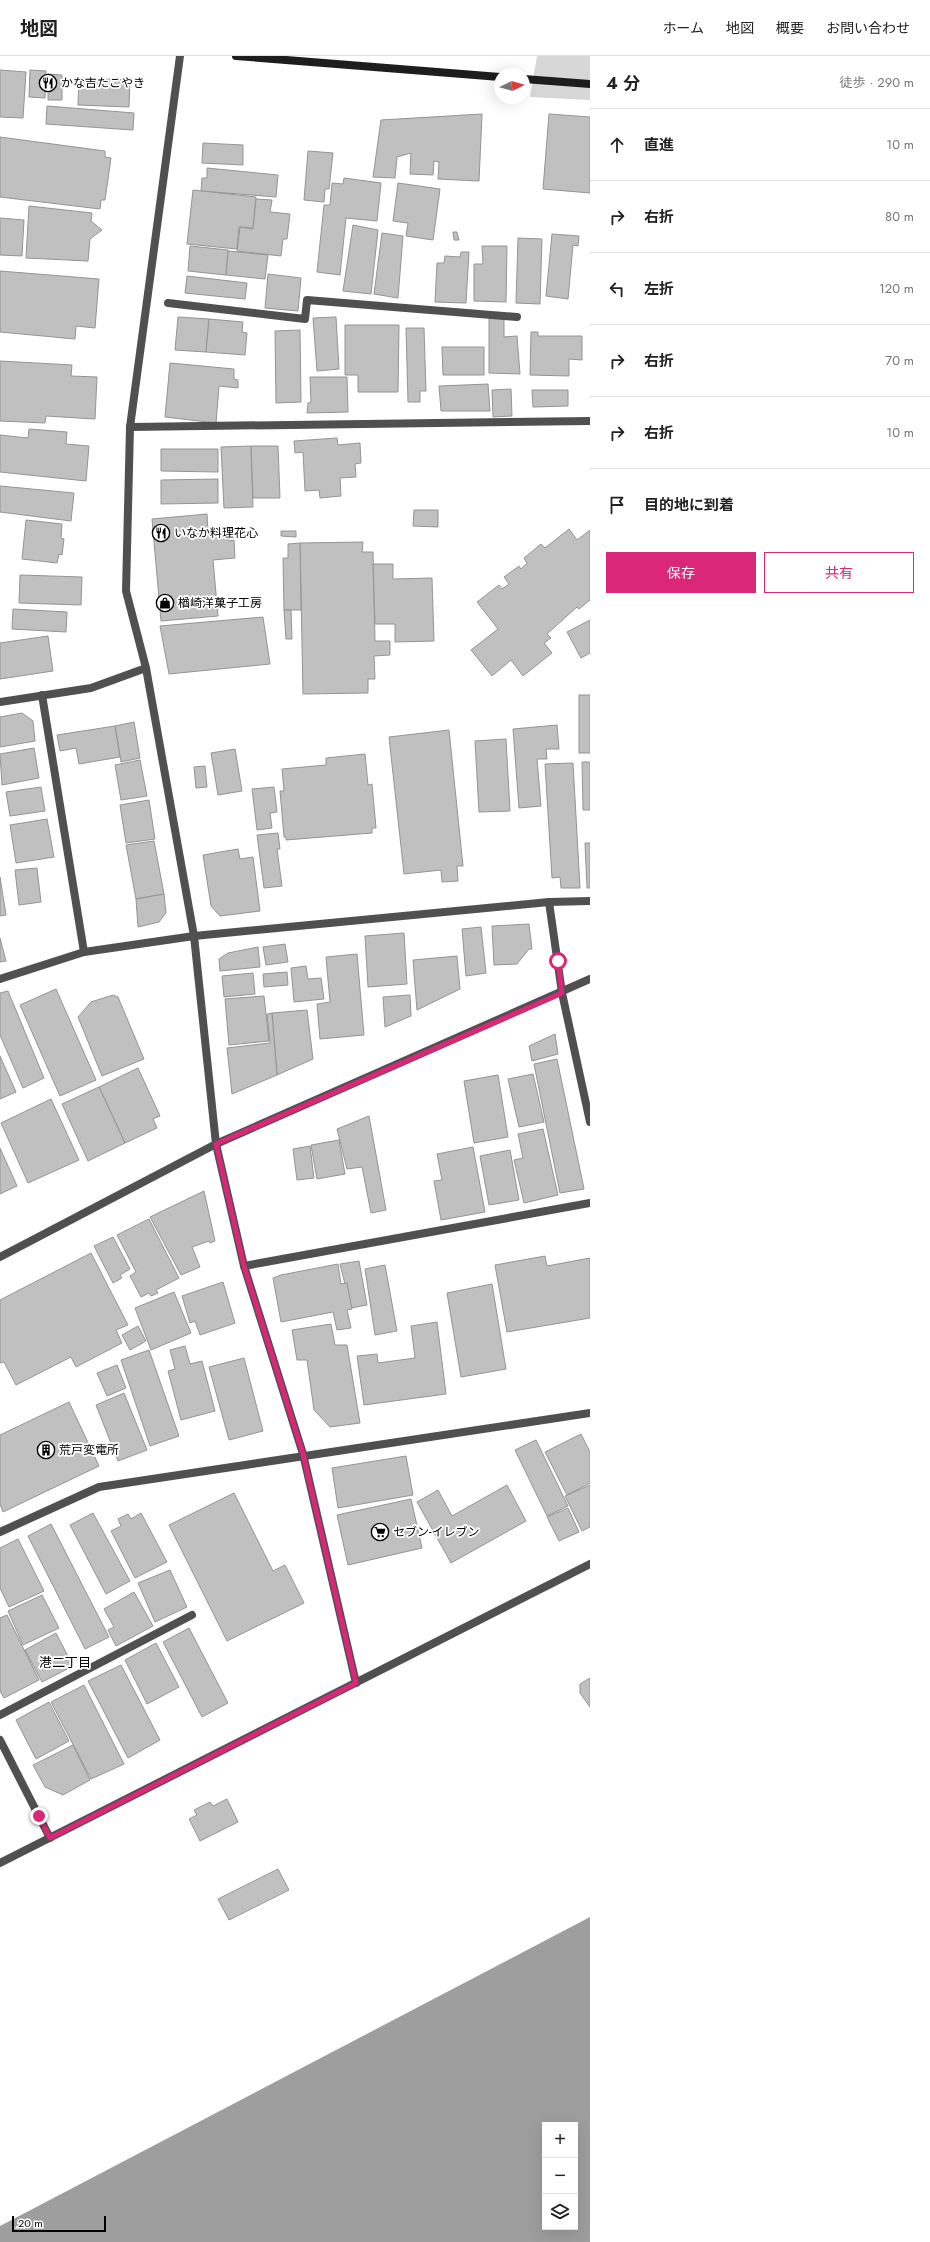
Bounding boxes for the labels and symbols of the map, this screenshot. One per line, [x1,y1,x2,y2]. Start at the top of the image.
north arrow [494,68,530,104]
restaurant icon: かな吉たこやき [38,73,58,93]
place label: かな吉たこやき [61,74,145,92]
restaurant icon: いなか料理花心 [151,523,171,543]
place label: いなか料理花心 [174,524,258,542]
shop icon: 楢崎洋菓子工房 [155,593,175,613]
place label: 楢崎洋菓子工房 [178,594,262,612]
route start [549,952,567,970]
building icon: 荒戸変電所 [36,1440,56,1460]
place label: 荒戸変電所 [59,1441,119,1459]
supermarket icon: セブン-イレブン [370,1522,390,1542]
place label: セブン-イレブン [393,1523,480,1541]
district label: 港二丁目 [39,1653,91,1672]
route end [30,1807,48,1825]
scale bar [12,2214,106,2233]

